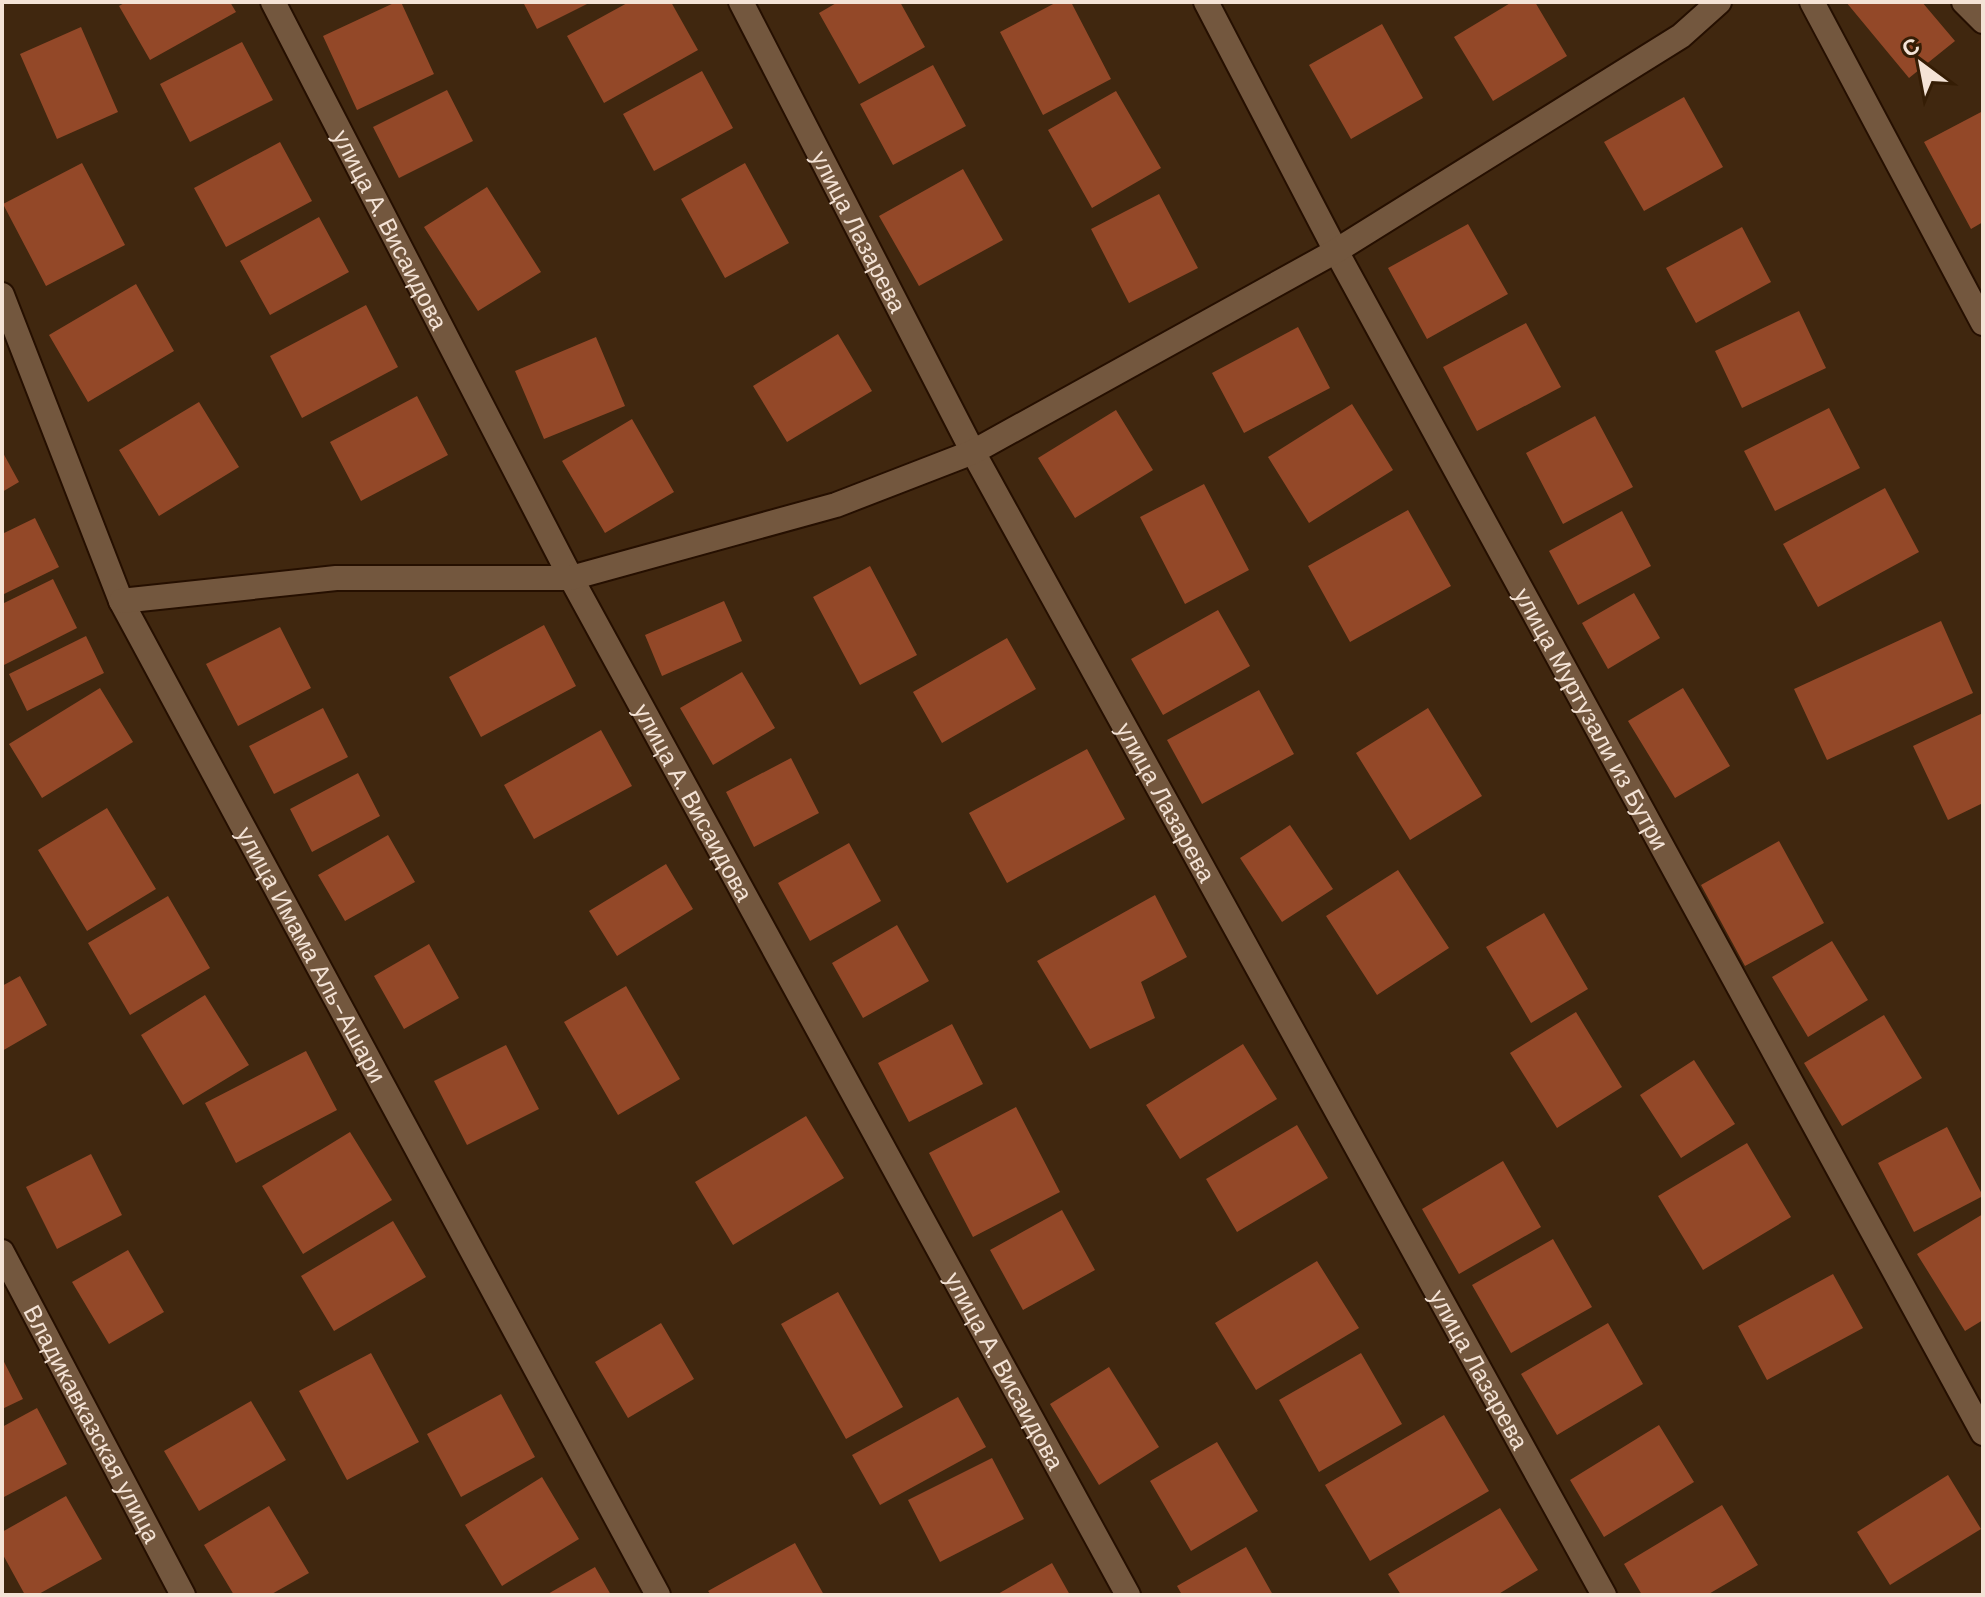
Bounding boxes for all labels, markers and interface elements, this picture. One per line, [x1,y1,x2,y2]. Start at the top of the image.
north arrow [1881,24,1961,104]
text: С [1896,31,1925,64]
street label: улица А. Висаидова [326,124,455,335]
street label: улица Лазарева [805,145,914,318]
street label: улица Муртузали из Бутри [1508,582,1676,855]
street label: улица А. Висаидова [627,698,761,907]
street label: улица Лазарева [1110,716,1223,888]
street label: улица Имама Аль-Ашари [230,821,394,1088]
street label: улица А. Висаидова [938,1266,1072,1475]
street label: улица Лазарева [1423,1284,1536,1455]
street label: Владикавказская улица [17,1299,168,1548]

